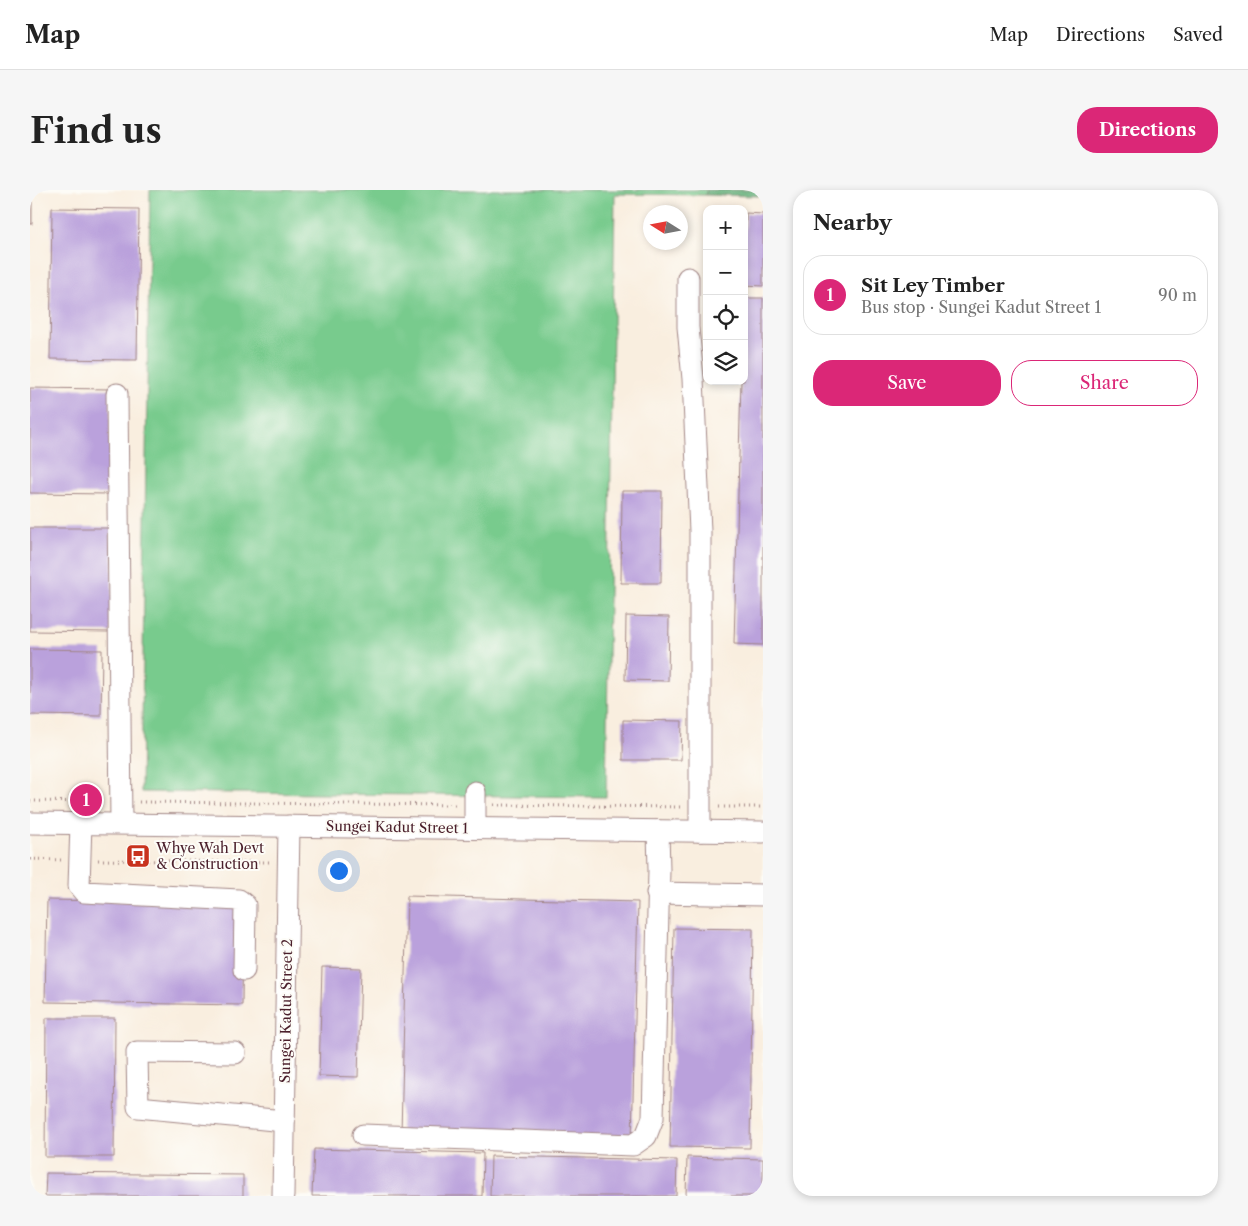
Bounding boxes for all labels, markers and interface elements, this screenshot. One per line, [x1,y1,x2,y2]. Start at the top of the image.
text: Map [25,20,80,49]
text: Map [989,24,1028,46]
text: Directions [1056,24,1145,46]
text: Saved [1173,24,1223,46]
button: Directions [1077,107,1218,153]
text: Find us [30,109,162,152]
north arrow [643,205,688,250]
map controls [703,205,748,385]
button: + [703,205,748,250]
text: Nearby [813,210,892,235]
button: − [703,250,748,295]
text: Sit Ley Timber [861,274,1005,297]
text: 1 [826,285,834,305]
text: 90 m [1158,285,1197,305]
button: locate [703,295,748,340]
text: Bus stop · Sungei Kadut Street 1 [861,297,1101,317]
button: layers [703,340,748,385]
button: Save [813,360,1001,406]
button: Share [1011,360,1198,406]
pin: 1 [70,781,102,819]
street label: Sungei Kadut Street 1 [326,817,468,837]
place label: Whye Wah Devt & Construction [155,839,264,873]
bus stop icon: Whye Wah Devt & Construction [125,843,151,869]
your location [326,858,352,884]
street label: Sungei Kadut Street 2 [276,939,296,1083]

